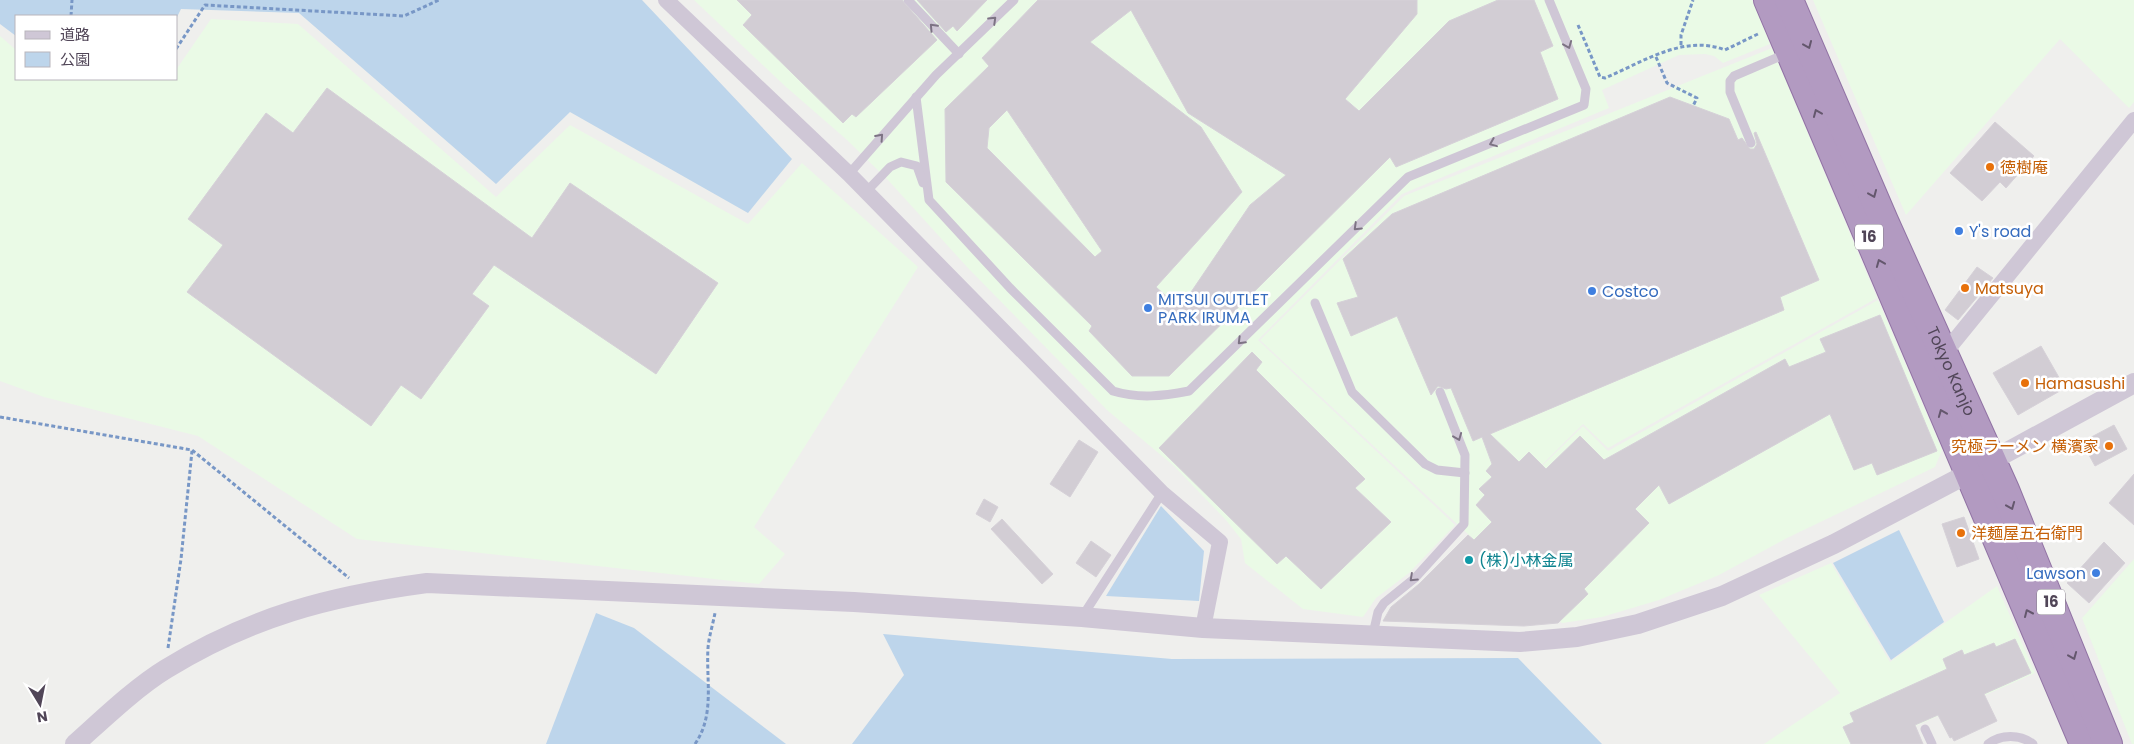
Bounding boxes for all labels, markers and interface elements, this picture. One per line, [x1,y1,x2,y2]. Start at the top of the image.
legend [15,15,178,80]
one-way arrow [988,17,997,26]
one-way arrow [930,23,939,32]
text: 道路 [60,24,90,45]
one-way arrow [1562,40,1572,49]
one-way arrow [1802,40,1813,49]
text: 公園 [60,49,90,70]
one-way arrow [1812,109,1823,118]
one-way arrow [875,133,884,142]
one-way arrow [1489,136,1498,147]
place label: 徳樹庵 [2000,156,2048,179]
marker: 徳樹庵 [1984,161,1996,173]
one-way arrow [1866,189,1877,198]
place label: Y's road [1969,220,2031,243]
one-way arrow [1354,221,1363,230]
road number: 16 [1855,224,1883,250]
marker: Y's road [1953,225,1965,237]
one-way arrow [1876,259,1887,268]
place label: Matsuya [1975,277,2044,300]
place label: Costco [1602,280,1659,303]
marker: Matsuya [1959,282,1971,294]
marker: Costco [1586,285,1598,297]
place label: MITSUI OUTLET PARK IRUMA [1158,288,1269,329]
marker: MITSUI OUTLET PARK IRUMA [1142,302,1154,314]
street label: Tokyo Kanjo [1921,323,1981,419]
one-way arrow [1238,335,1247,344]
place label: Hamasushi [2035,372,2125,395]
marker: Hamasushi [2019,377,2031,389]
one-way arrow [1938,409,1948,418]
one-way arrow [1452,432,1462,441]
place label: 究極ラーメン 横濱家 [1951,435,2099,458]
marker: 究極ラーメン 横濱家 [2103,440,2115,452]
one-way arrow [2005,501,2016,510]
place label: 洋麺屋五右衛門 [1971,522,2083,545]
marker: 洋麺屋五右衛門 [1955,527,1967,539]
place label: (株)小林金属 [1479,549,1574,572]
marker: (株)小林金属 [1463,554,1475,566]
place label: Lawson [2026,562,2086,585]
marker: Lawson [2090,567,2102,579]
one-way arrow [1410,572,1419,581]
road number: 16 [2037,590,2065,614]
one-way arrow [2023,609,2034,618]
one-way arrow [2066,651,2077,660]
north arrow [15,679,65,729]
text: N [35,706,49,728]

